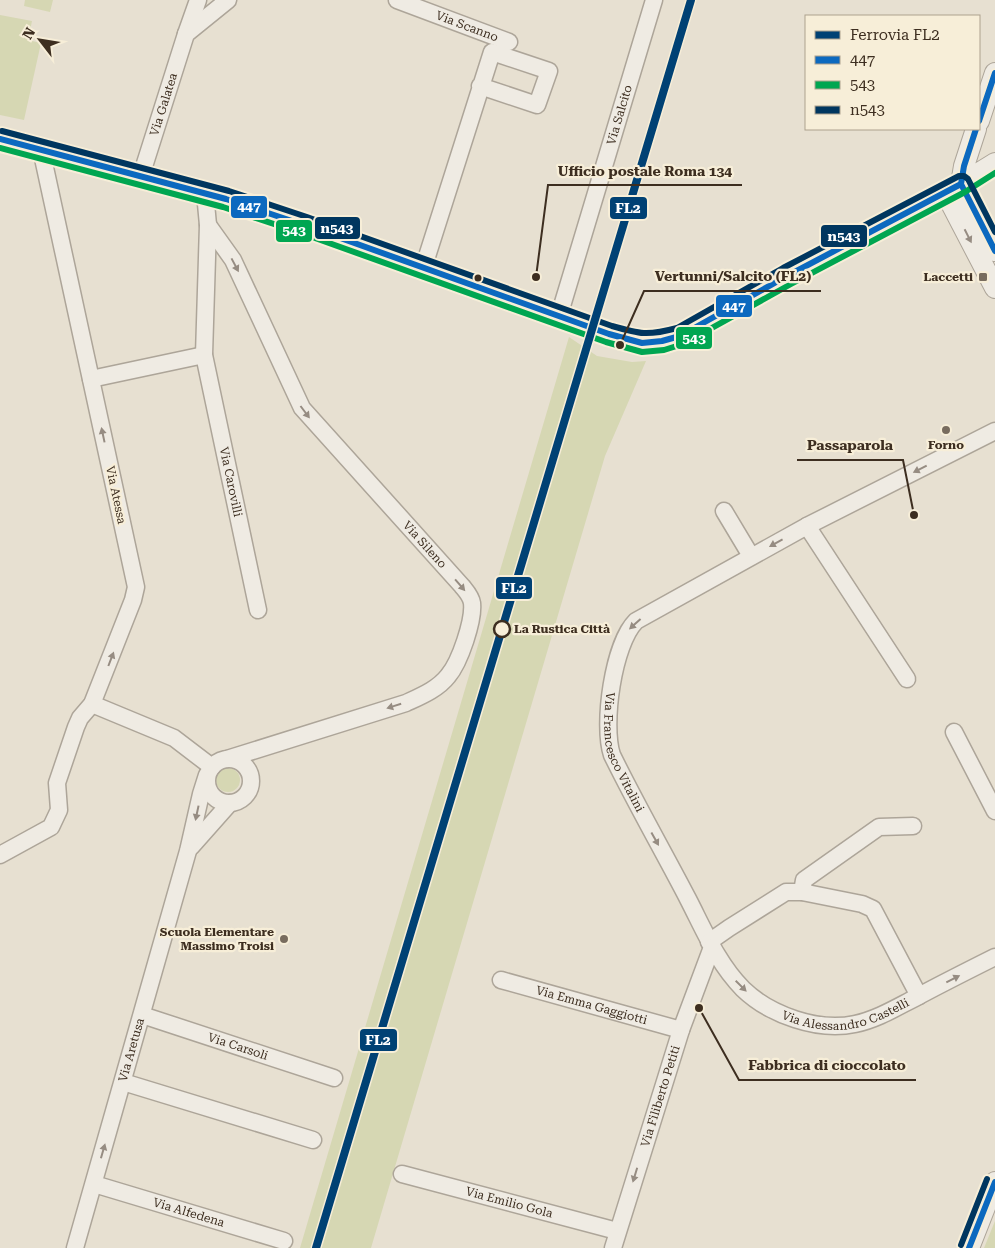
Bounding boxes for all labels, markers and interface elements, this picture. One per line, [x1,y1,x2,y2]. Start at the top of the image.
street label: Via Scanno [434,8,500,44]
north arrow [15,15,65,65]
legend [805,15,980,130]
text: N [19,24,39,42]
text: Ferrovia FL2 [850,26,940,44]
text: 447 [850,51,875,69]
street label: Via Galatea [147,71,180,138]
text: 543 [850,76,875,94]
street label: Via Salcito [604,83,635,147]
text: n543 [850,101,885,119]
callout: Ufficio postale Roma 134 [548,156,742,185]
text: Ufficio postale Roma 134 [558,163,732,179]
line badge: 447 [230,195,268,219]
line badge: FL2 [609,196,648,220]
text: 447 [237,198,261,214]
text: FL2 [615,200,641,216]
line badge: n543 [314,216,361,240]
line badge: 543 [275,219,313,243]
text: n543 [321,220,354,236]
text: 543 [282,222,306,238]
line badge: n543 [820,224,868,248]
text: n543 [828,228,861,244]
one-way arrow [964,228,972,243]
one-way arrow [231,258,239,272]
callout: Vertunni/Salcito (FL2) [644,262,821,291]
text: Vertunni/Salcito (FL2) [655,268,811,284]
place label: Laccetti [924,270,973,284]
marker: Laccetti [977,271,989,283]
unlabelled marker [473,273,483,283]
line badge: 447 [715,294,753,318]
text: 447 [722,298,746,314]
line badge: 543 [675,326,713,350]
text: 543 [682,330,706,346]
one-way arrow [300,405,311,418]
marker: Forno [940,424,952,436]
one-way arrow [99,427,107,442]
callout: Passaparola [797,431,903,460]
text: Passaparola [807,437,894,453]
place label: Forno [928,438,964,452]
street label: Via Carovilli [217,446,245,518]
street label: Via Atessa [103,465,129,526]
one-way arrow [913,465,927,473]
street label: Via Sileno [400,518,450,571]
one-way arrow [768,539,783,547]
line badge: FL2 [495,576,533,600]
one-way arrow [455,578,466,591]
text: FL2 [501,580,527,596]
one-way arrow [630,618,642,630]
marker: La Rustica Città [493,620,511,638]
place label: La Rustica Città [514,622,610,636]
one-way arrow [107,652,115,666]
street label: Via Francesco Vitalini [601,691,647,815]
one-way arrow [386,703,401,711]
one-way arrow [192,805,200,821]
one-way arrow [651,832,659,847]
place label: Scuola Elementare Massimo Troisi [160,925,274,953]
marker: Scuola Elementare Massimo Troisi [278,933,290,945]
one-way arrow [946,975,960,983]
one-way arrow [735,980,747,992]
street label: Via Emma Gaggiotti [534,983,649,1027]
street label: Via Alessandro Castelli [780,995,912,1033]
street label: Via Aretusa [116,1016,147,1083]
line badge: FL2 [359,1028,398,1052]
street label: Via Carsoli [206,1030,270,1063]
text: FL2 [365,1032,391,1048]
street label: Via Filiberto Petiti [638,1044,683,1149]
callout: Fabbrica di cioccolato [739,1051,916,1080]
text: Fabbrica di cioccolato [748,1057,906,1073]
one-way arrow [100,1143,108,1158]
one-way arrow [631,1168,638,1183]
street label: Via Emilio Gola [464,1184,555,1221]
street label: Via Alfedena [151,1195,227,1230]

